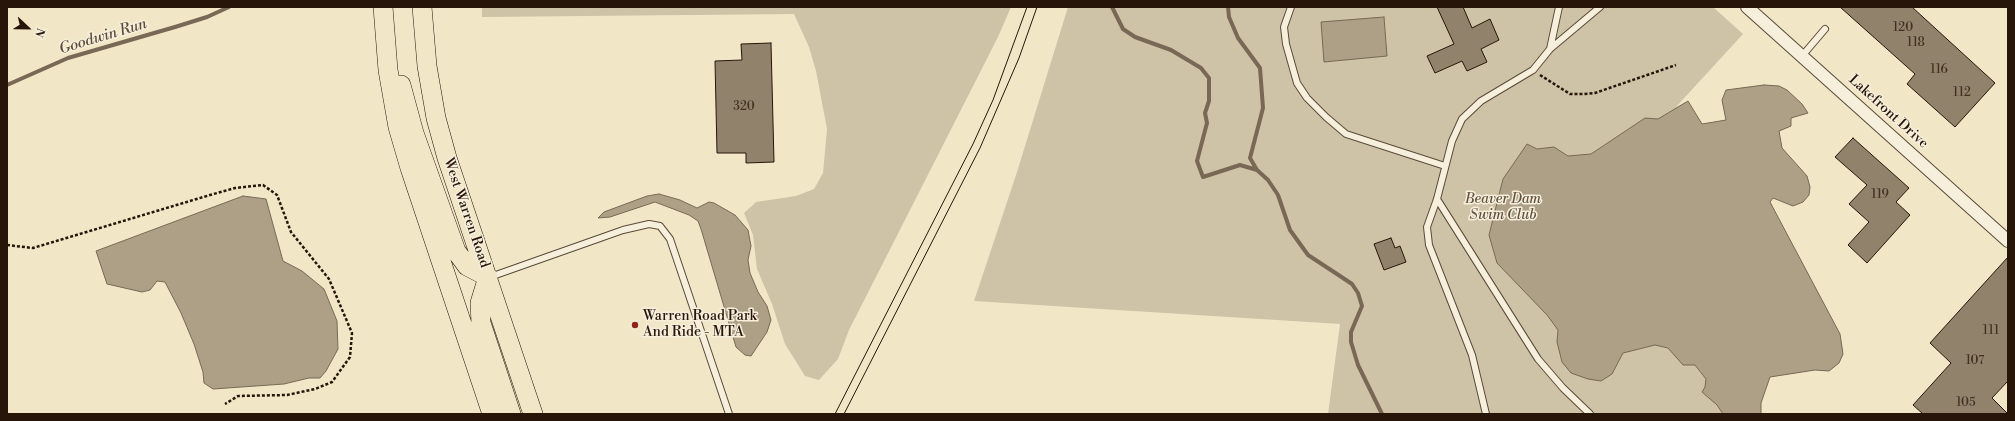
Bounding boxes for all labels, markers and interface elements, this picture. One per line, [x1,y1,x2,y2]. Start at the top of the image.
north arrow [8,8,48,48]
water label: Goodwin Run [57,15,149,59]
house number: 120 [1893,21,1913,35]
text: N [31,26,47,39]
house number: 118 [1907,36,1925,50]
house number: 116 [1930,63,1948,77]
street label: Lakefront Drive [1845,72,1931,152]
house number: 112 [1953,86,1971,100]
house number: 320 [733,100,755,114]
street label: West Warren Road [439,156,493,270]
house number: 119 [1871,188,1889,202]
park label: Beaver Dam Swim Club [1465,192,1541,224]
place label: Warren Road Park And Ride - MTA [643,309,757,342]
marker: Warren Road Park And Ride - MTA [630,320,640,330]
house number: 111 [1983,324,1999,338]
house number: 107 [1966,354,1984,368]
house number: 105 [1956,396,1976,410]

